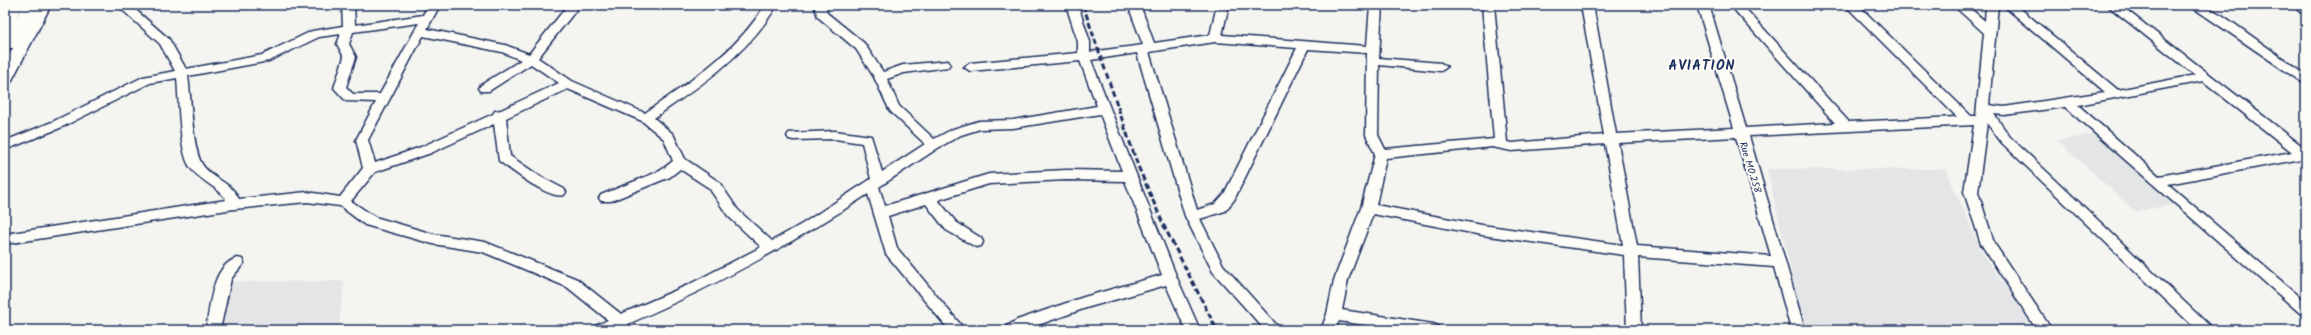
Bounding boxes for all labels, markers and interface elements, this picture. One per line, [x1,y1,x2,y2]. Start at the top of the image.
district label: AVIATION [1669,55,1735,77]
street label: Rue MO.258 [1735,140,1766,196]

